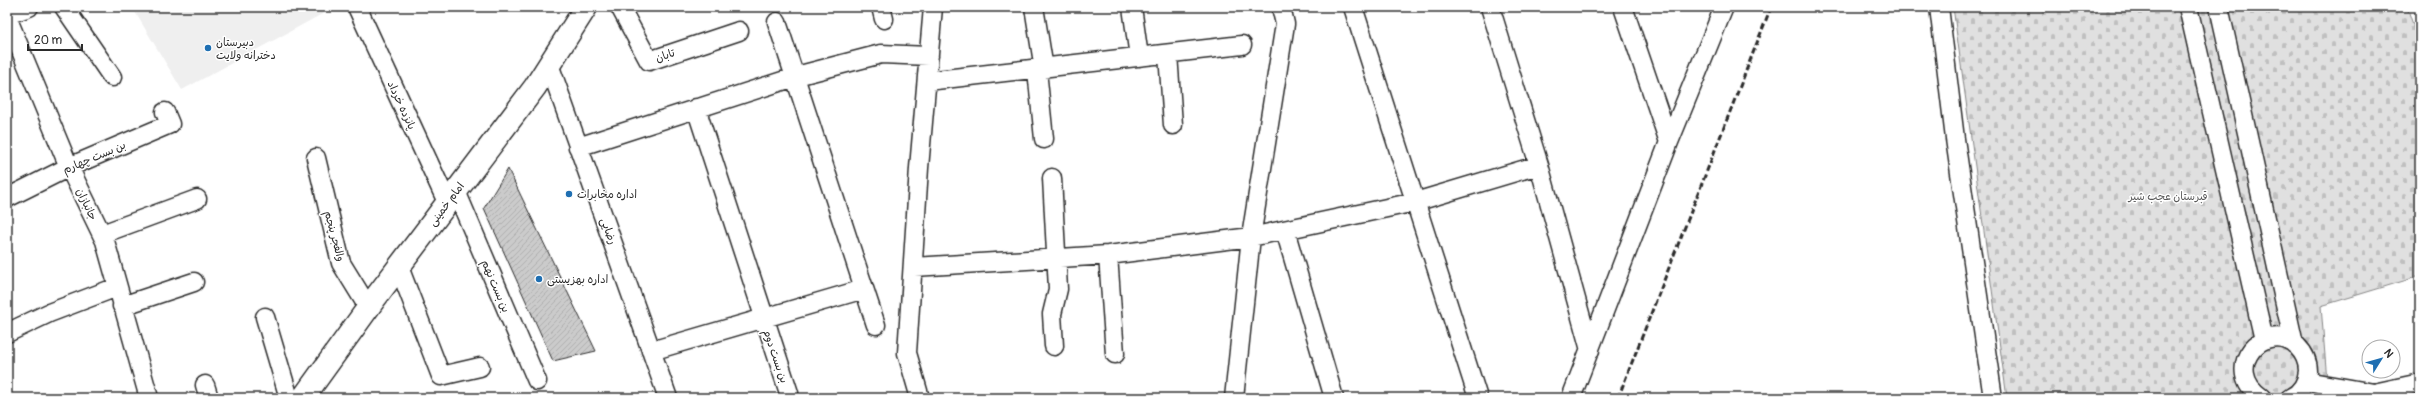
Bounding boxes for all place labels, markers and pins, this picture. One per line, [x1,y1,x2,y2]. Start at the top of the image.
place label: دبیرستان دخترانه ولایت [216,36,276,62]
marker: دبیرستان دخترانه ولایت [203,43,213,53]
place label: اداره مخابرات [577,188,637,202]
marker: اداره مخابرات [564,189,574,199]
place label: اداره بهزیستی [547,273,608,287]
marker: اداره بهزیستی [534,274,544,284]

